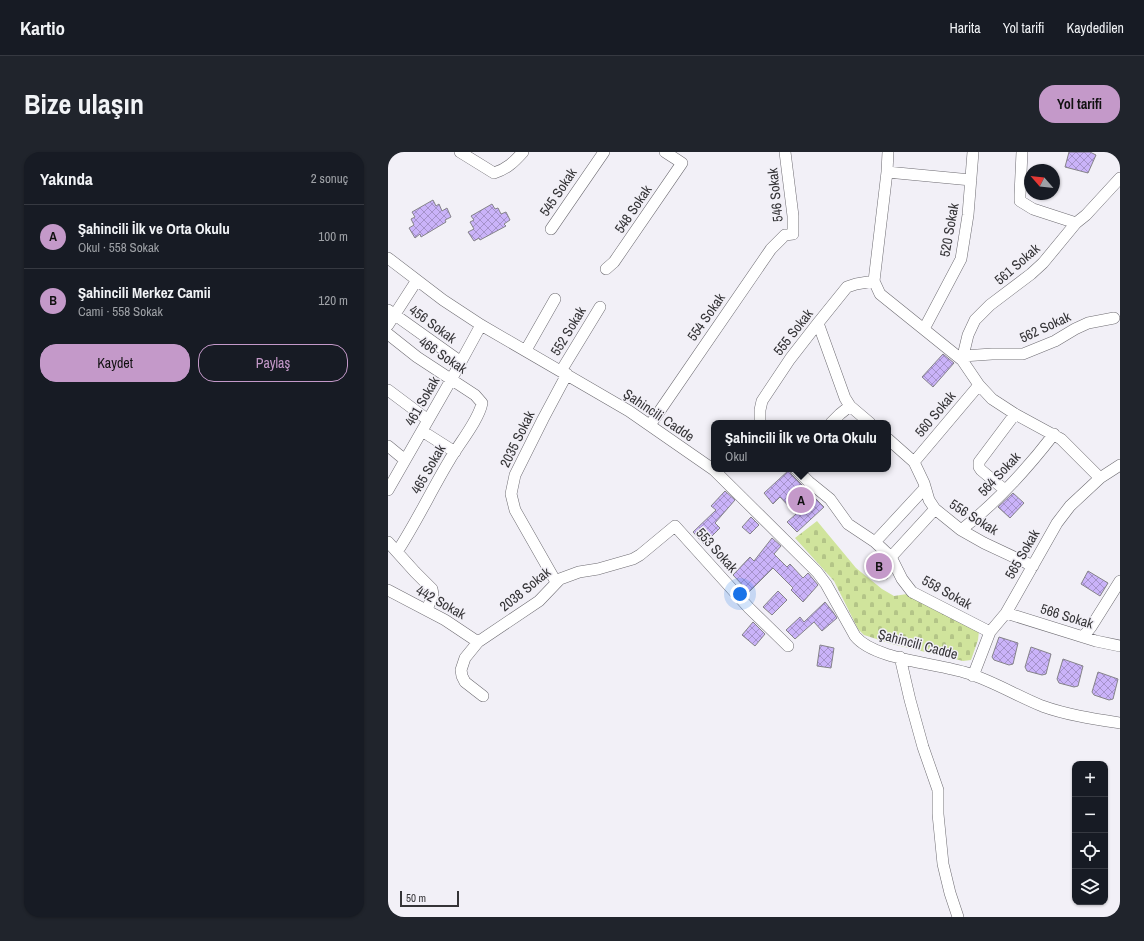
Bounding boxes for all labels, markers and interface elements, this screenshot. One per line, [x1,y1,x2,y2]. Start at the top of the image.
text: Kartio [20,15,65,41]
text: Harita [949,19,981,37]
text: Yol tarifi [1003,19,1045,37]
text: Kaydedilen [1067,19,1124,37]
text: Bize ulaşın [24,85,144,123]
button: Yol tarifi [1039,85,1120,123]
street label: 545 Sokak [535,164,581,220]
north arrow [1024,164,1060,200]
text: Yakında [40,167,93,190]
street label: 546 Sokak [763,167,787,223]
text: 2 sonuç [311,170,348,187]
street label: 548 Sokak [610,181,656,237]
street label: 520 Sokak [935,201,963,258]
text: Şahincili İlk ve Orta Okulu [78,218,230,239]
text: A [49,228,57,245]
text: 100 m [318,228,348,245]
text: Okul · 558 Sokak [78,239,159,256]
street label: 561 Sokak [991,239,1044,289]
text: Şahincili Merkez Camii [78,282,211,303]
street label: 554 Sokak [683,289,729,344]
text: B [49,292,57,309]
text: 120 m [318,292,348,309]
street label: 456 Sokak [406,301,460,347]
text: Cami · 558 Sokak [78,303,163,320]
street label: 552 Sokak [546,303,590,359]
street label: 555 Sokak [769,305,817,359]
street label: 562 Sokak [1017,307,1074,347]
street label: 466 Sokak [415,332,471,378]
button: Kaydet [40,344,190,382]
button: Paylaş [198,344,348,382]
street label: 461 Sokak [401,373,443,429]
street label: Şahincili Cadde [620,385,698,445]
street label: 560 Sokak [911,387,959,441]
street label: 2035 Sokak [496,408,538,470]
popup [711,420,891,472]
text: Şahincili İlk ve Orta Okulu [725,427,877,448]
street label: 465 Sokak [407,441,449,497]
text: Okul [725,448,747,465]
street label: 564 Sokak [974,448,1024,500]
pin: A [788,485,814,515]
street label: 556 Sokak [946,495,1002,539]
street label: 553 Sokak [692,524,742,576]
street label: 565 Sokak [1001,526,1043,582]
pin: B [866,551,892,581]
street label: 2038 Sokak [496,563,554,615]
street label: 558 Sokak [919,571,975,613]
street label: 442 Sokak [413,581,469,623]
your location [730,584,750,604]
street label: 566 Sokak [1038,599,1096,633]
street label: Şahincili Cadde [876,625,960,663]
map controls [1072,761,1108,905]
button: + [1072,761,1108,797]
button: − [1072,797,1108,833]
button: locate [1072,833,1108,869]
button: layers [1072,869,1108,905]
scale bar [400,889,459,908]
text: 50 m [406,891,426,905]

